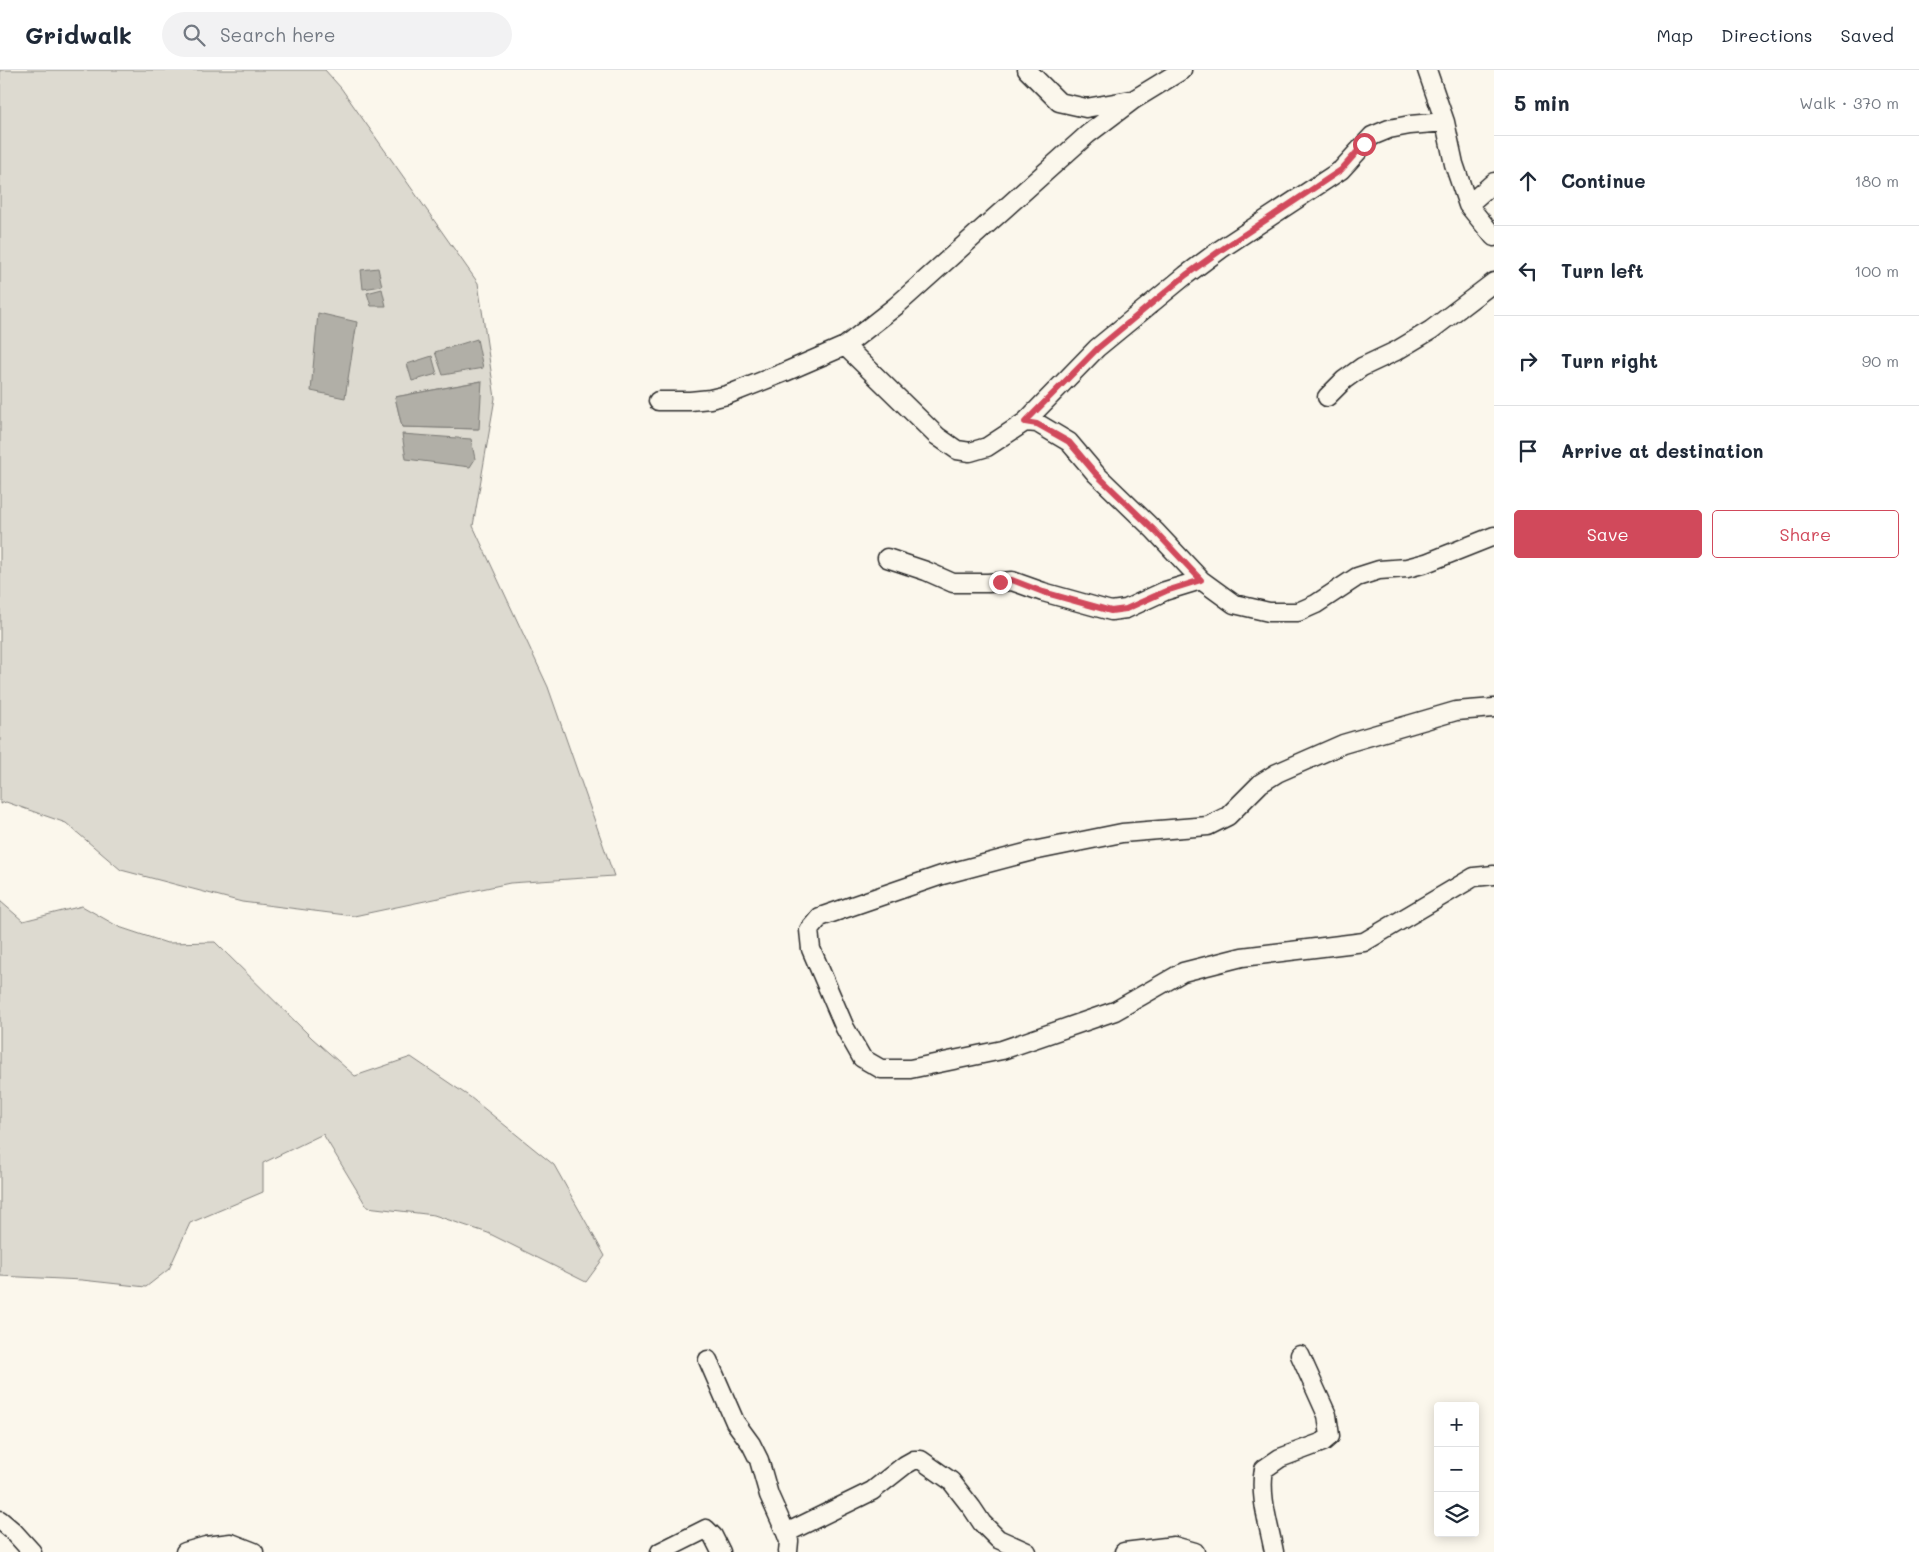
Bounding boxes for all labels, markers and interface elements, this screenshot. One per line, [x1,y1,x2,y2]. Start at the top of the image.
search box [162,12,512,57]
text: Gridwalk [25,19,132,50]
icon: search [180,21,208,49]
text: Search here [220,22,336,47]
text: Map [1656,23,1693,47]
text: Directions [1721,23,1813,47]
text: Saved [1841,23,1894,47]
text: 5 min [1514,89,1570,116]
text: Walk · 370 m [1799,92,1899,113]
route start [1353,133,1376,156]
icon: ahead [1514,167,1542,195]
text: Continue [1561,168,1646,193]
text: 180 m [1854,170,1899,191]
icon: left [1514,257,1542,285]
text: Turn left [1561,258,1644,283]
text: 100 m [1854,260,1899,281]
icon: right [1514,347,1542,375]
text: Turn right [1561,348,1658,373]
text: 90 m [1862,350,1899,371]
icon: arrive [1514,437,1542,465]
text: Arrive at destination [1561,438,1764,463]
button: Save [1514,510,1702,558]
button: Share [1712,510,1899,558]
route end [989,571,1012,594]
map controls [1434,1402,1479,1537]
button: + [1434,1402,1479,1447]
button: − [1434,1447,1479,1492]
button: layers [1434,1492,1479,1537]

